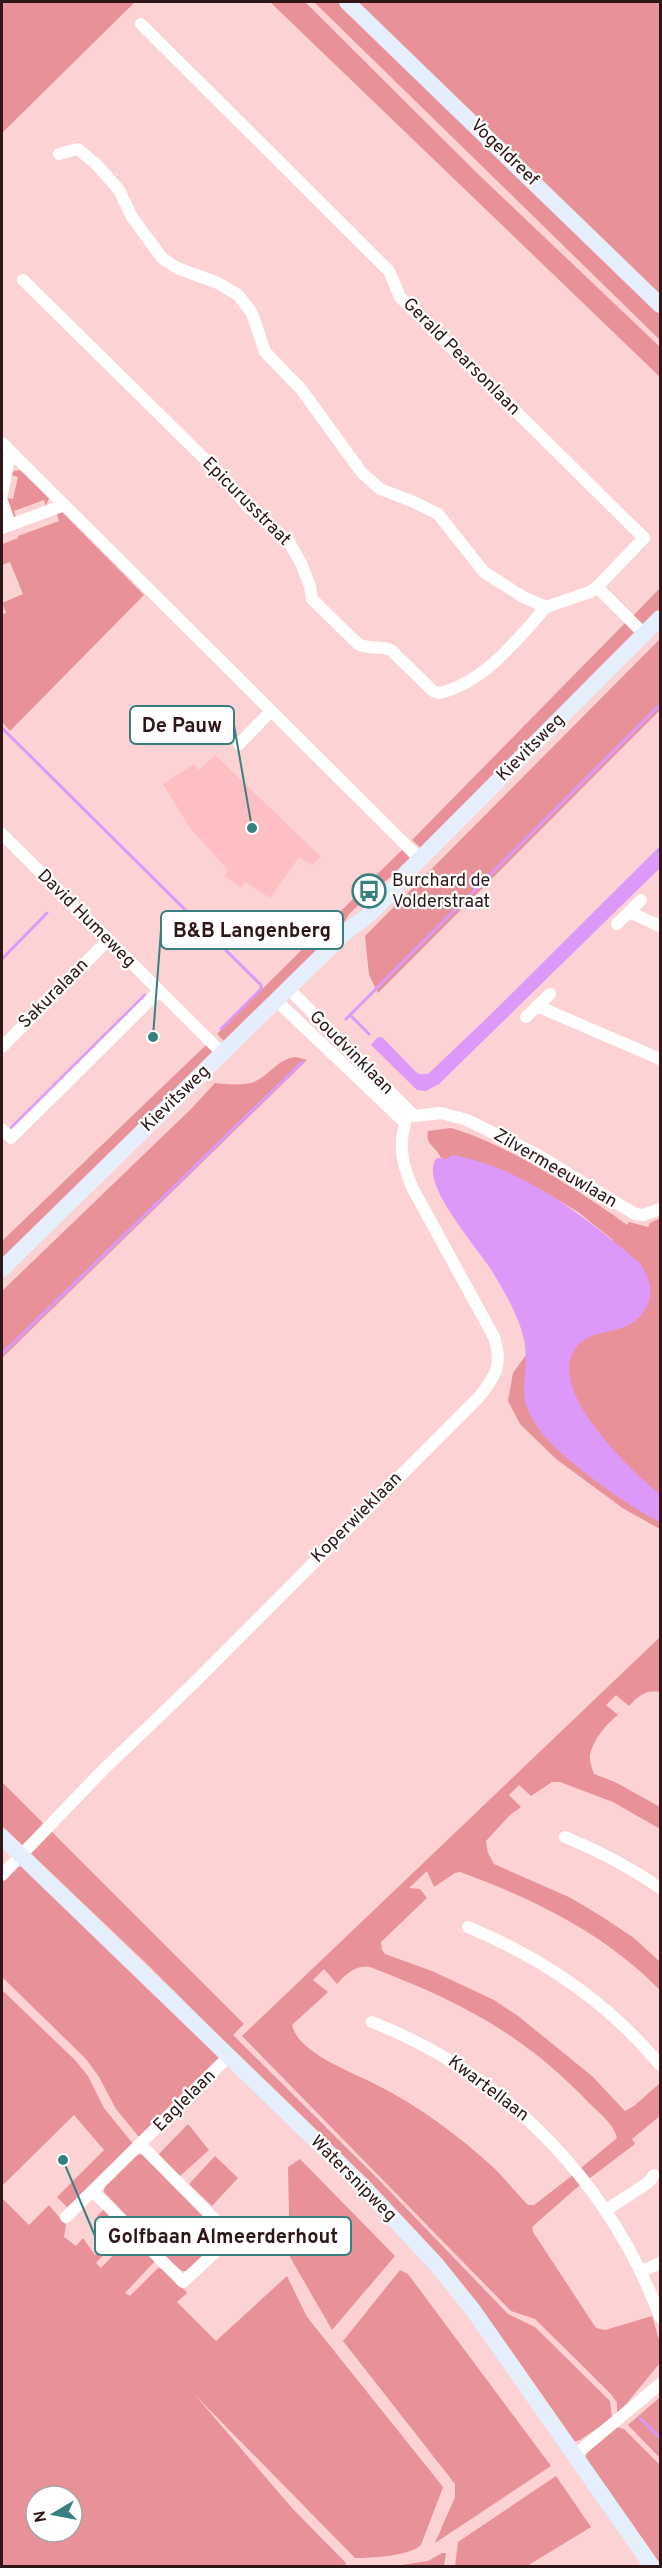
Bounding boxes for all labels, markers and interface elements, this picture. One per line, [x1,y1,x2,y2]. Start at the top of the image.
street label: Vogeldreef [465,115,543,191]
street label: Gerald Pearsonlaan [397,293,525,421]
street label: Epicurusstraat [197,453,295,551]
callout: De Pauw [130,706,234,744]
street label: Kievitsweg [492,709,570,787]
text: De Pauw [142,714,222,740]
street label: David Humeweg [32,865,140,973]
place label: Burchard de Volderstraat [392,870,490,914]
bus stop icon: Burchard de Volderstraat [351,873,387,909]
callout: B&B Langenberg [161,911,343,949]
text: B&B Langenberg [173,919,331,945]
street label: Sakuralaan [14,954,94,1034]
street label: Goudvinklaan [304,1006,398,1100]
street label: Kievitsweg [137,1060,215,1138]
street label: Zilvermeeuwlaan [489,1124,621,1214]
street label: Koperwieklaan [307,1468,407,1568]
street label: Kwartellaan [443,2051,533,2127]
street label: Eaglelaan [149,2065,221,2137]
street label: Watersnipweg [305,2131,401,2227]
callout: Golfbaan Almeerderhout [95,2217,351,2255]
text: Golfbaan Almeerderhout [108,2225,338,2251]
north arrow [24,2484,84,2544]
text: N [30,2509,52,2524]

